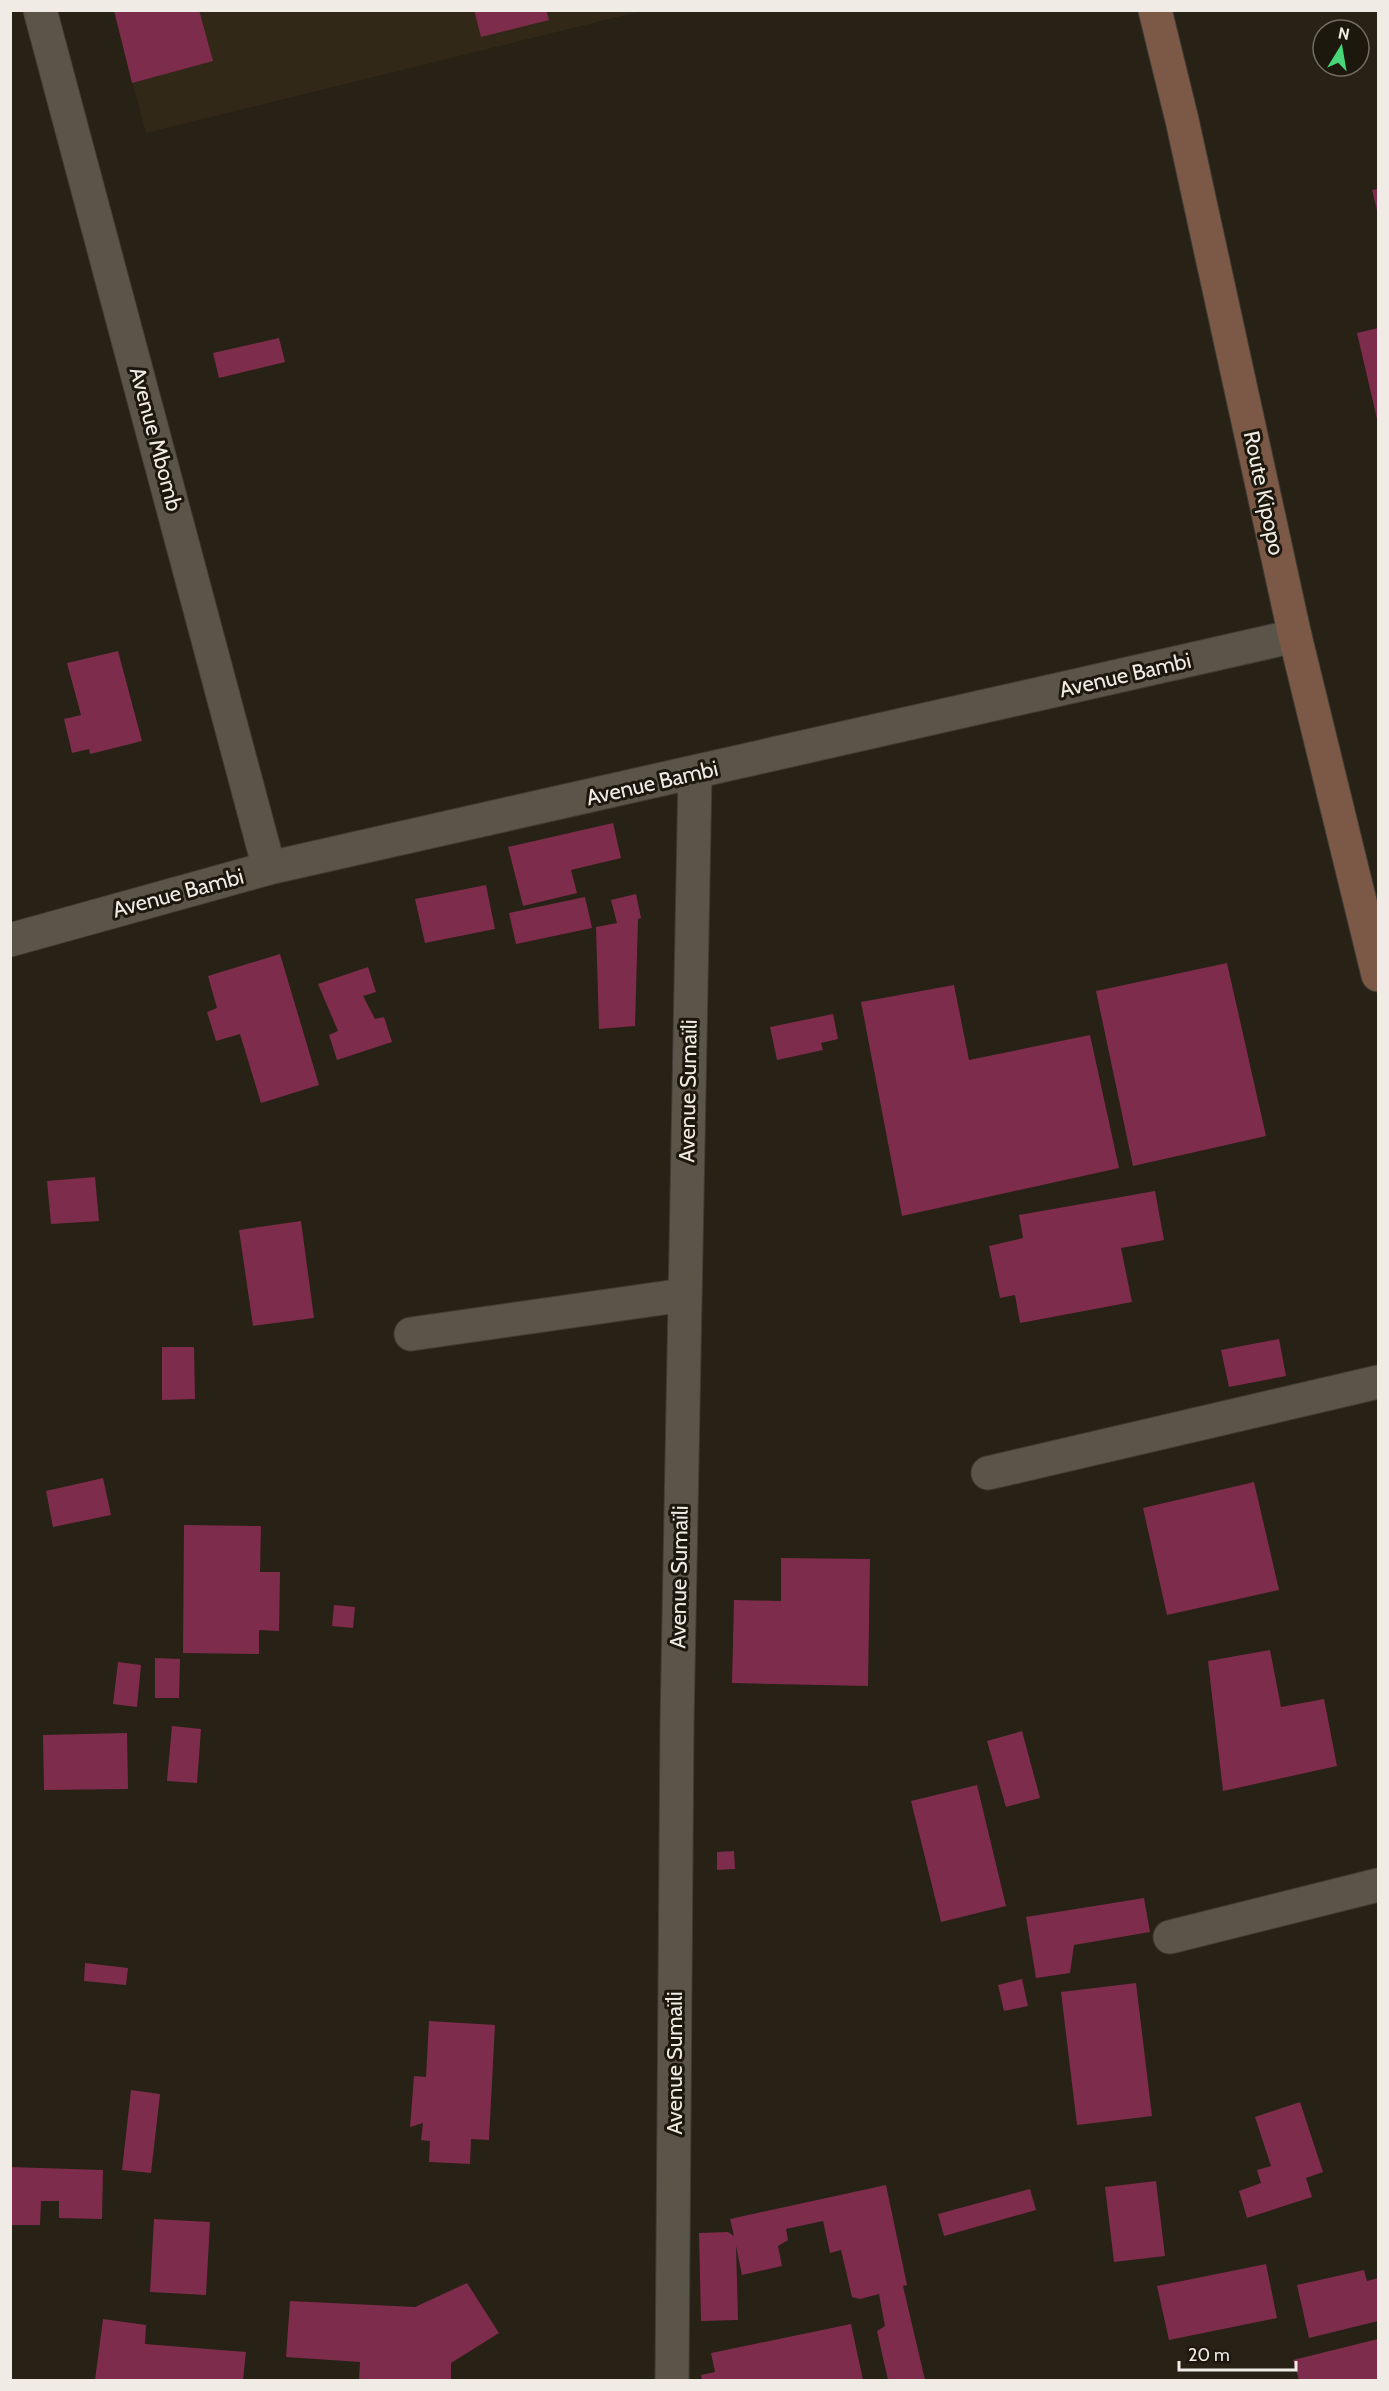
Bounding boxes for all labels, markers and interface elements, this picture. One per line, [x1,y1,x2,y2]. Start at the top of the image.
north arrow [1311,18,1371,78]
text: N [1336,23,1351,44]
street label: Avenue Mbomb [124,364,188,514]
street label: Route Kipopo [1238,428,1290,558]
street label: Avenue Bambi [1056,647,1194,703]
street label: Avenue Bambi [583,755,721,811]
street label: Avenue Bambi [110,863,246,923]
street label: Avenue Sumaïli [673,1019,703,1163]
street label: Avenue Sumaïli [664,1505,694,1649]
street label: Avenue Sumaïli [661,1991,688,2135]
scale bar [1179,2334,1296,2372]
text: 20 m [1188,2344,1230,2366]

